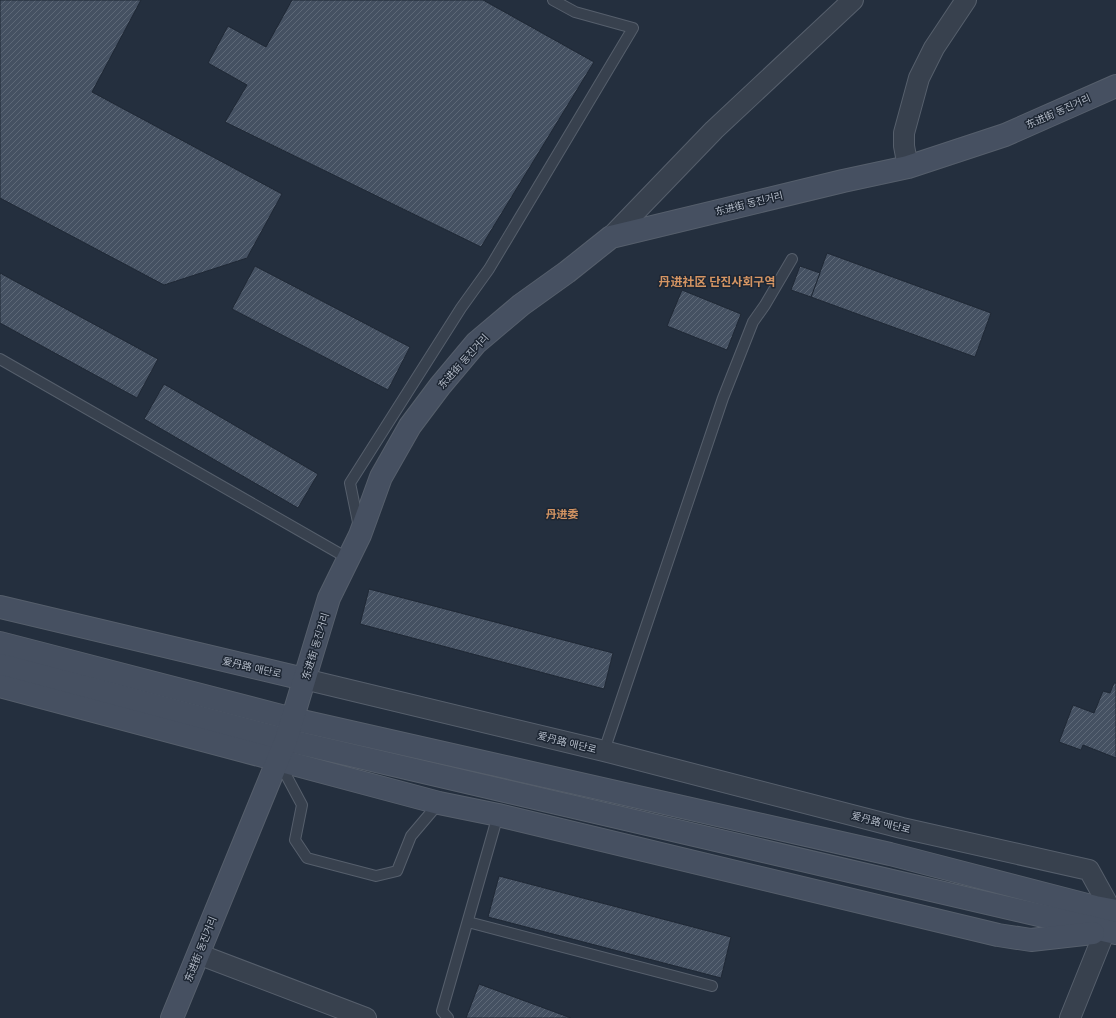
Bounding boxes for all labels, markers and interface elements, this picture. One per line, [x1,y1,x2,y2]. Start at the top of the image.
street label: 东进街 동진거리 [1024,91,1092,131]
street label: 东进街 동진거리 [714,189,784,217]
district label: 丹进社区 단진사회구역 [658,274,776,289]
street label: 东进街 동진거리 [435,331,491,391]
district label: 丹进委 [546,507,579,521]
street label: 东进街 동진거리 [299,611,331,681]
street label: 爱丹路 애단로 [221,654,283,680]
street label: 爱丹路 애단로 [536,729,598,755]
street label: 爱丹路 애단로 [850,809,912,835]
street label: 东进街 동진거리 [181,914,219,984]

